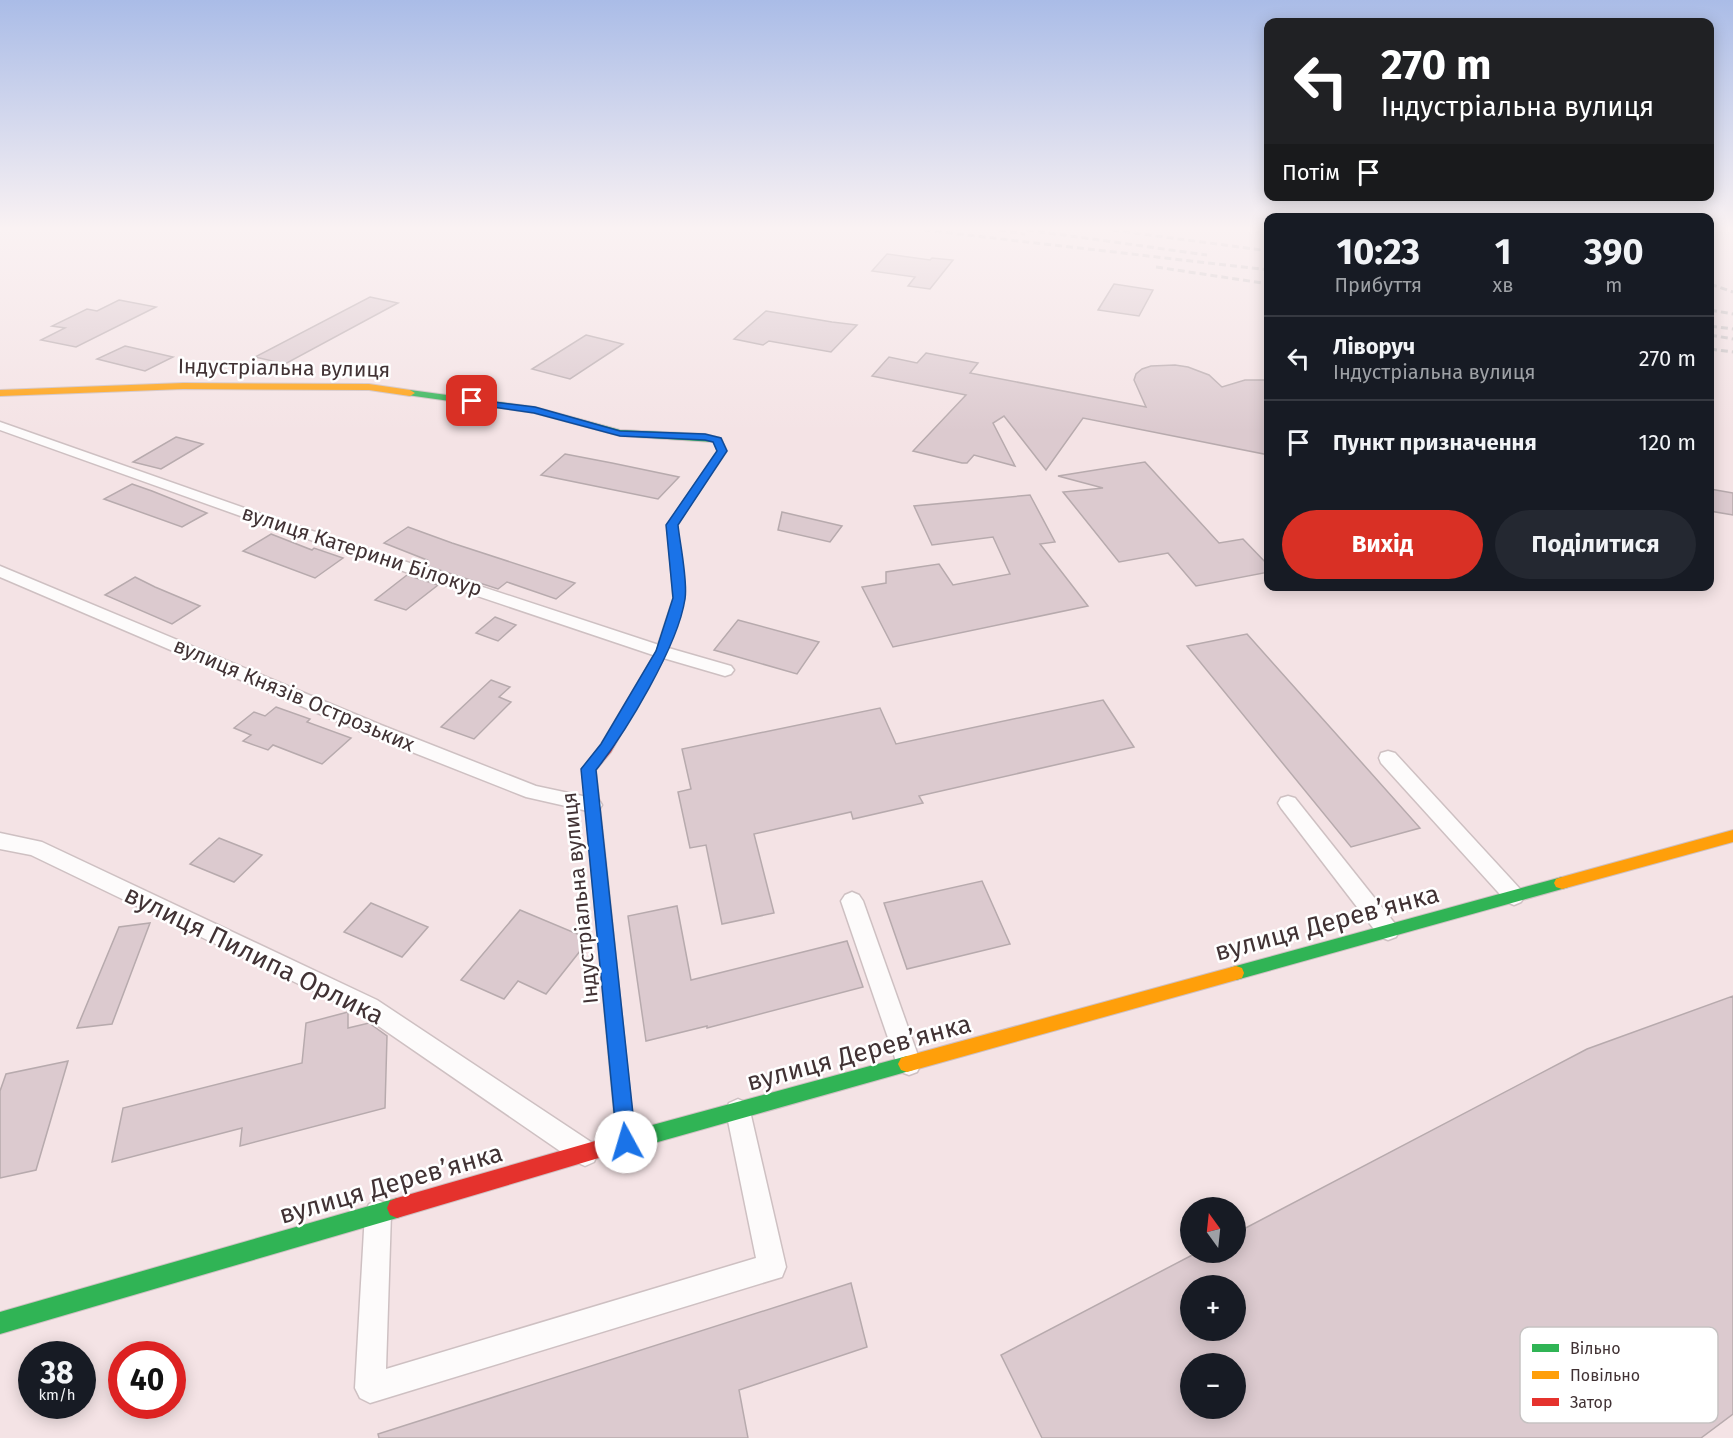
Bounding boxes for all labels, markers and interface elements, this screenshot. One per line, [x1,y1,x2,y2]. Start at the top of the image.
text: 270 m [1381,40,1492,90]
icon: left [1282,42,1360,120]
text: Індустріальна вулиця [1381,91,1654,123]
icon: arrive [1352,156,1385,189]
text: Потім [1282,159,1340,186]
text: 10:23 [1336,230,1420,274]
text: 1 [1495,230,1511,274]
text: 390 [1584,230,1644,274]
text: Прибуття [1334,273,1422,297]
text: хв [1493,273,1514,297]
text: m [1605,273,1622,297]
text: Ліворуч [1333,333,1415,360]
icon: left [1282,342,1315,375]
text: 270 m [1639,345,1696,372]
street label: Індустріальна вулиця [178,353,390,383]
text: Індустріальна вулиця [1333,360,1535,384]
pin [446,375,497,426]
icon: arrive [455,384,488,417]
icon: arrive [1282,426,1315,459]
text: Пункт призначення [1333,429,1537,456]
text: 120 m [1639,429,1696,456]
street label: вулиця Катерини Білокур [239,500,485,602]
button: Вихід [1282,510,1483,579]
button: Поділитися [1495,510,1696,579]
street label: вулиця Князів Острозьких [170,632,419,758]
street label: Індустріальна вулиця [556,791,604,1005]
street label: вулиця Деревʼянка [1211,878,1443,968]
street label: вулиця Пилипа Орлика [119,879,389,1031]
street label: вулиця Деревʼянка [743,1008,975,1098]
position arrow [594,1110,658,1174]
street label: вулиця Деревʼянка [276,1137,506,1231]
north arrow [1180,1197,1246,1263]
map controls [1180,1197,1246,1419]
button: + [1180,1275,1246,1341]
legend [1520,1327,1718,1423]
text: Вільно [1570,1339,1621,1358]
speed limit sign: 40 [108,1341,186,1419]
button: − [1180,1353,1246,1419]
text: 38 [40,1355,74,1391]
text: Повільно [1570,1366,1640,1385]
text: km/h [38,1386,76,1404]
text: Затор [1570,1393,1612,1412]

